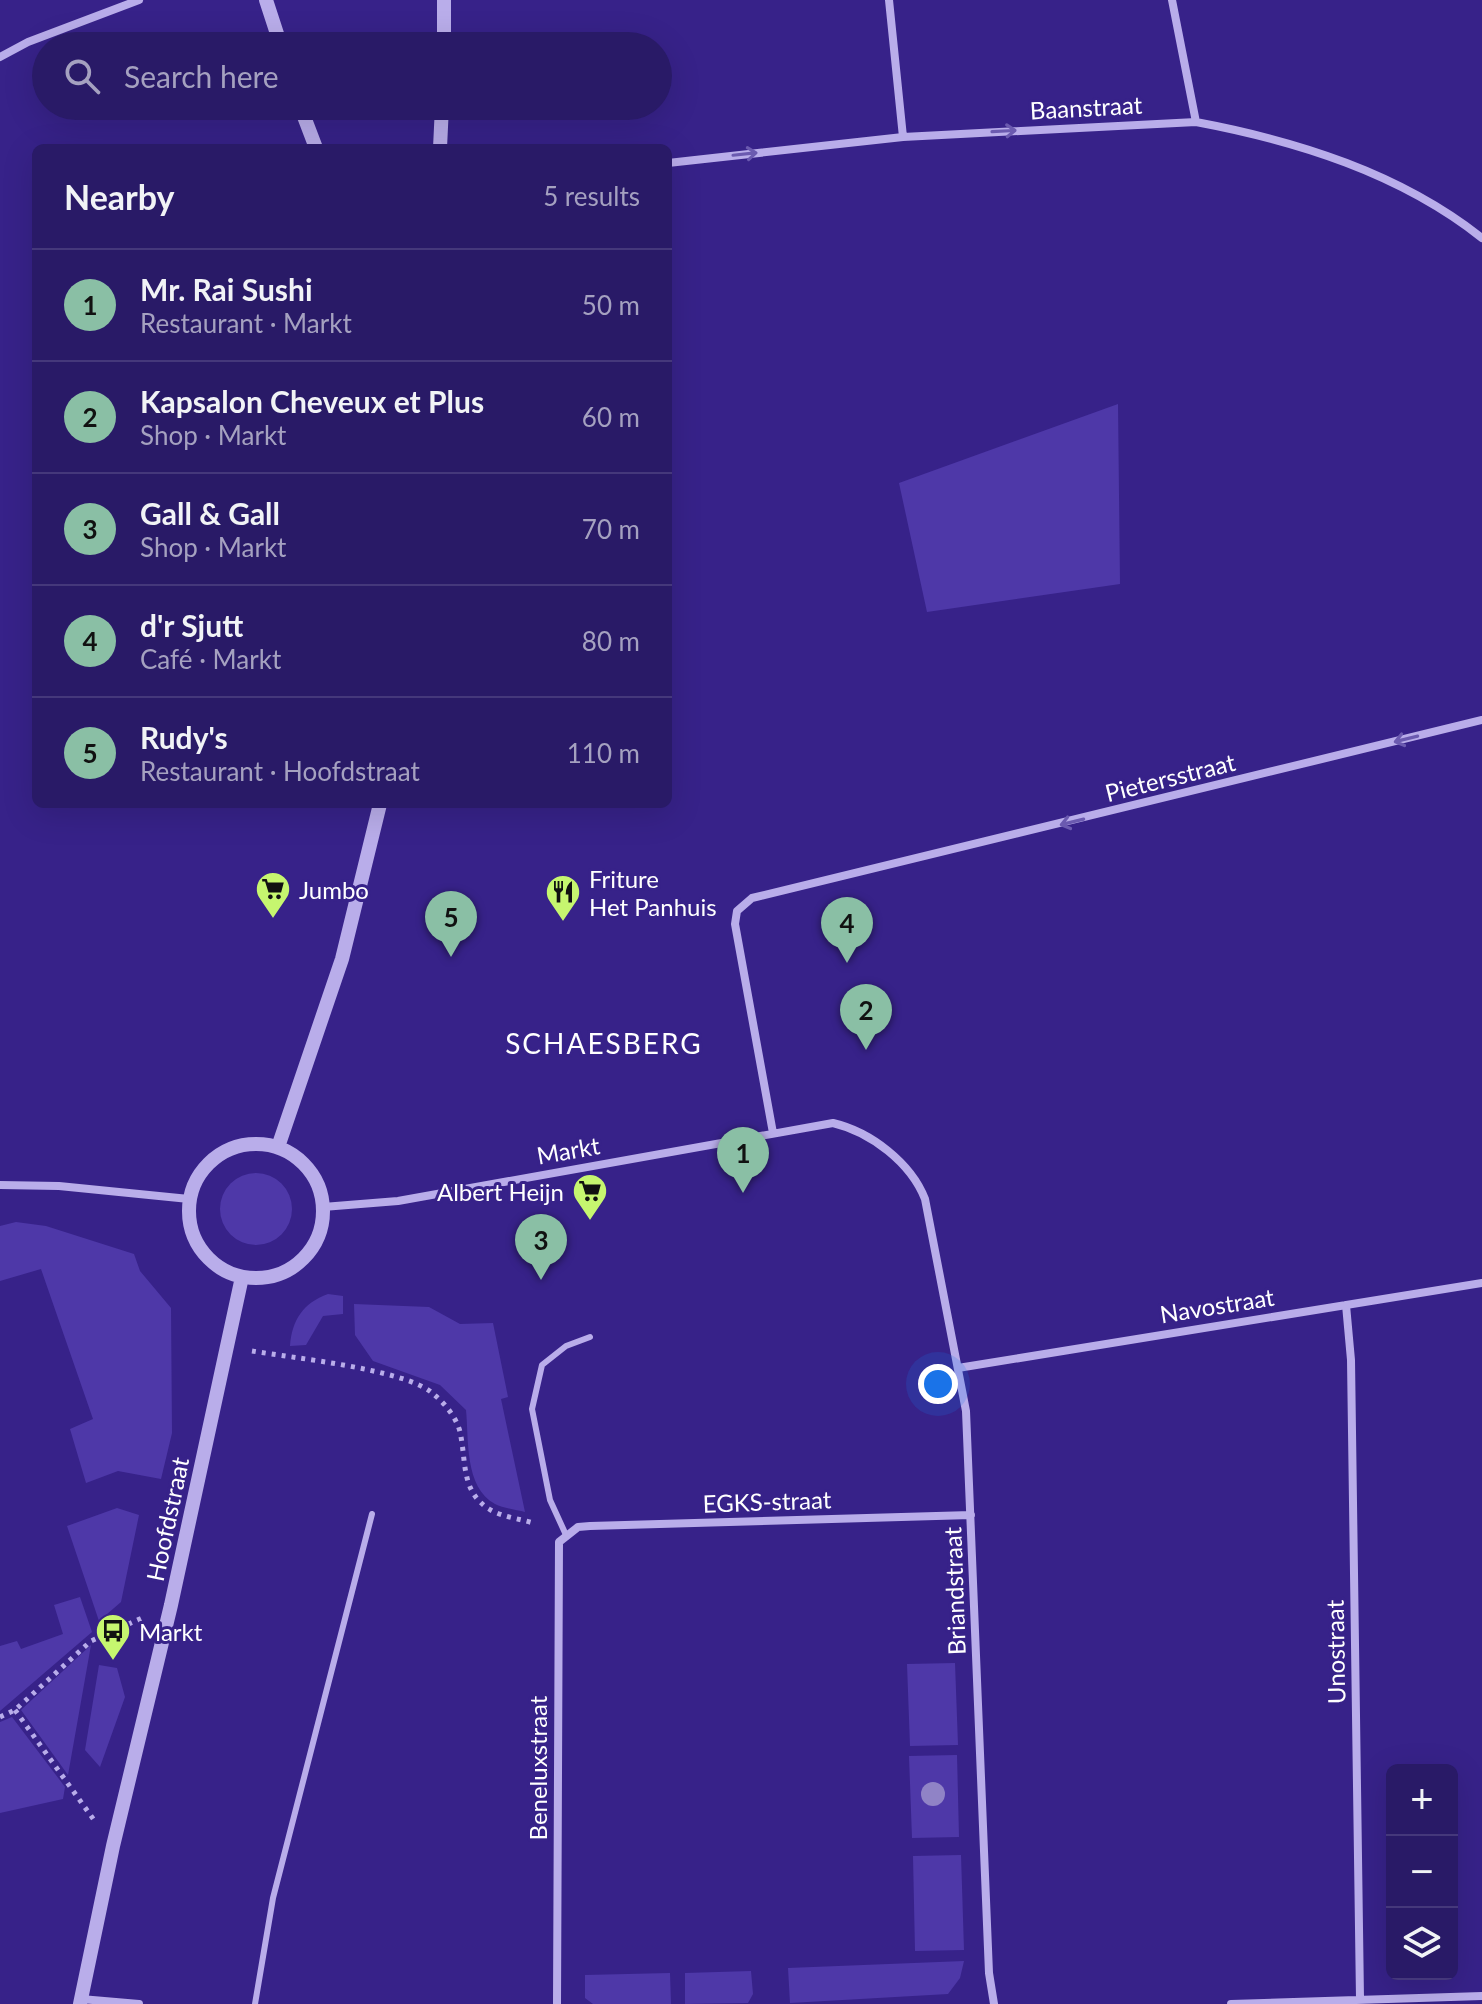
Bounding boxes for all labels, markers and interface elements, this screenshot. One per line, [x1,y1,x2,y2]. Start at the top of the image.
search box [32,32,672,120]
icon: search [60,54,104,98]
text: Search here [124,58,279,94]
street label: Baanstraat [1029,90,1143,124]
one-way arrow [990,123,1017,138]
one-way arrow [732,146,758,161]
text: Nearby [64,176,175,217]
text: 5 results [543,180,640,212]
text: Mr. Rai Sushi [140,271,313,307]
text: 1 [82,289,98,321]
text: 50 m [582,289,640,321]
text: Restaurant · Markt [140,307,352,339]
text: Kapsalon Cheveux et Plus [140,383,484,419]
text: 2 [82,401,98,433]
text: 60 m [582,401,640,433]
text: Shop · Markt [140,419,286,451]
text: Gall & Gall [140,495,280,531]
text: 3 [82,513,98,545]
text: 70 m [582,513,640,545]
text: Shop · Markt [140,531,286,563]
text: d'r Sjutt [140,607,243,643]
text: 4 [82,625,98,657]
text: 80 m [582,625,640,657]
text: Café · Markt [140,643,281,675]
text: Rudy's [140,719,228,755]
one-way arrow [1394,732,1420,747]
text: 5 [82,737,98,769]
text: 110 m [567,737,640,769]
street label: Pietersstraat [1102,747,1238,807]
text: Restaurant · Hoofdstraat [140,755,420,787]
one-way arrow [1060,815,1086,830]
place label: Friture Het Panhuis [589,864,717,921]
supermarket icon: Jumbo [254,870,292,920]
restaurant icon: Friture Het Panhuis [544,873,582,923]
place label: Jumbo [299,875,369,904]
pin: 5 [425,891,477,957]
pin: 4 [821,897,873,963]
pin: 2 [840,984,892,1050]
district label: SCHAESBERG [505,1026,703,1060]
pin: 1 [717,1127,769,1193]
street label: Markt [534,1130,602,1170]
supermarket icon: Albert Heijn [571,1172,609,1222]
place label: Albert Heijn [437,1177,564,1206]
pin: 3 [515,1214,567,1280]
street label: Navostraat [1158,1282,1277,1328]
your location [918,1364,958,1404]
street label: Hoofdstraat [140,1454,194,1584]
street label: EGKS-straat [702,1484,832,1518]
street label: Briandstraat [937,1526,971,1656]
street label: Unostraat [1320,1599,1350,1704]
bus stop icon: Markt [94,1612,132,1662]
place label: Markt [139,1617,203,1646]
street label: Beneluxstraat [523,1695,552,1840]
map controls [1386,1764,1458,1980]
button: + [1386,1764,1458,1836]
button: − [1386,1836,1458,1908]
button: layers [1386,1908,1458,1980]

